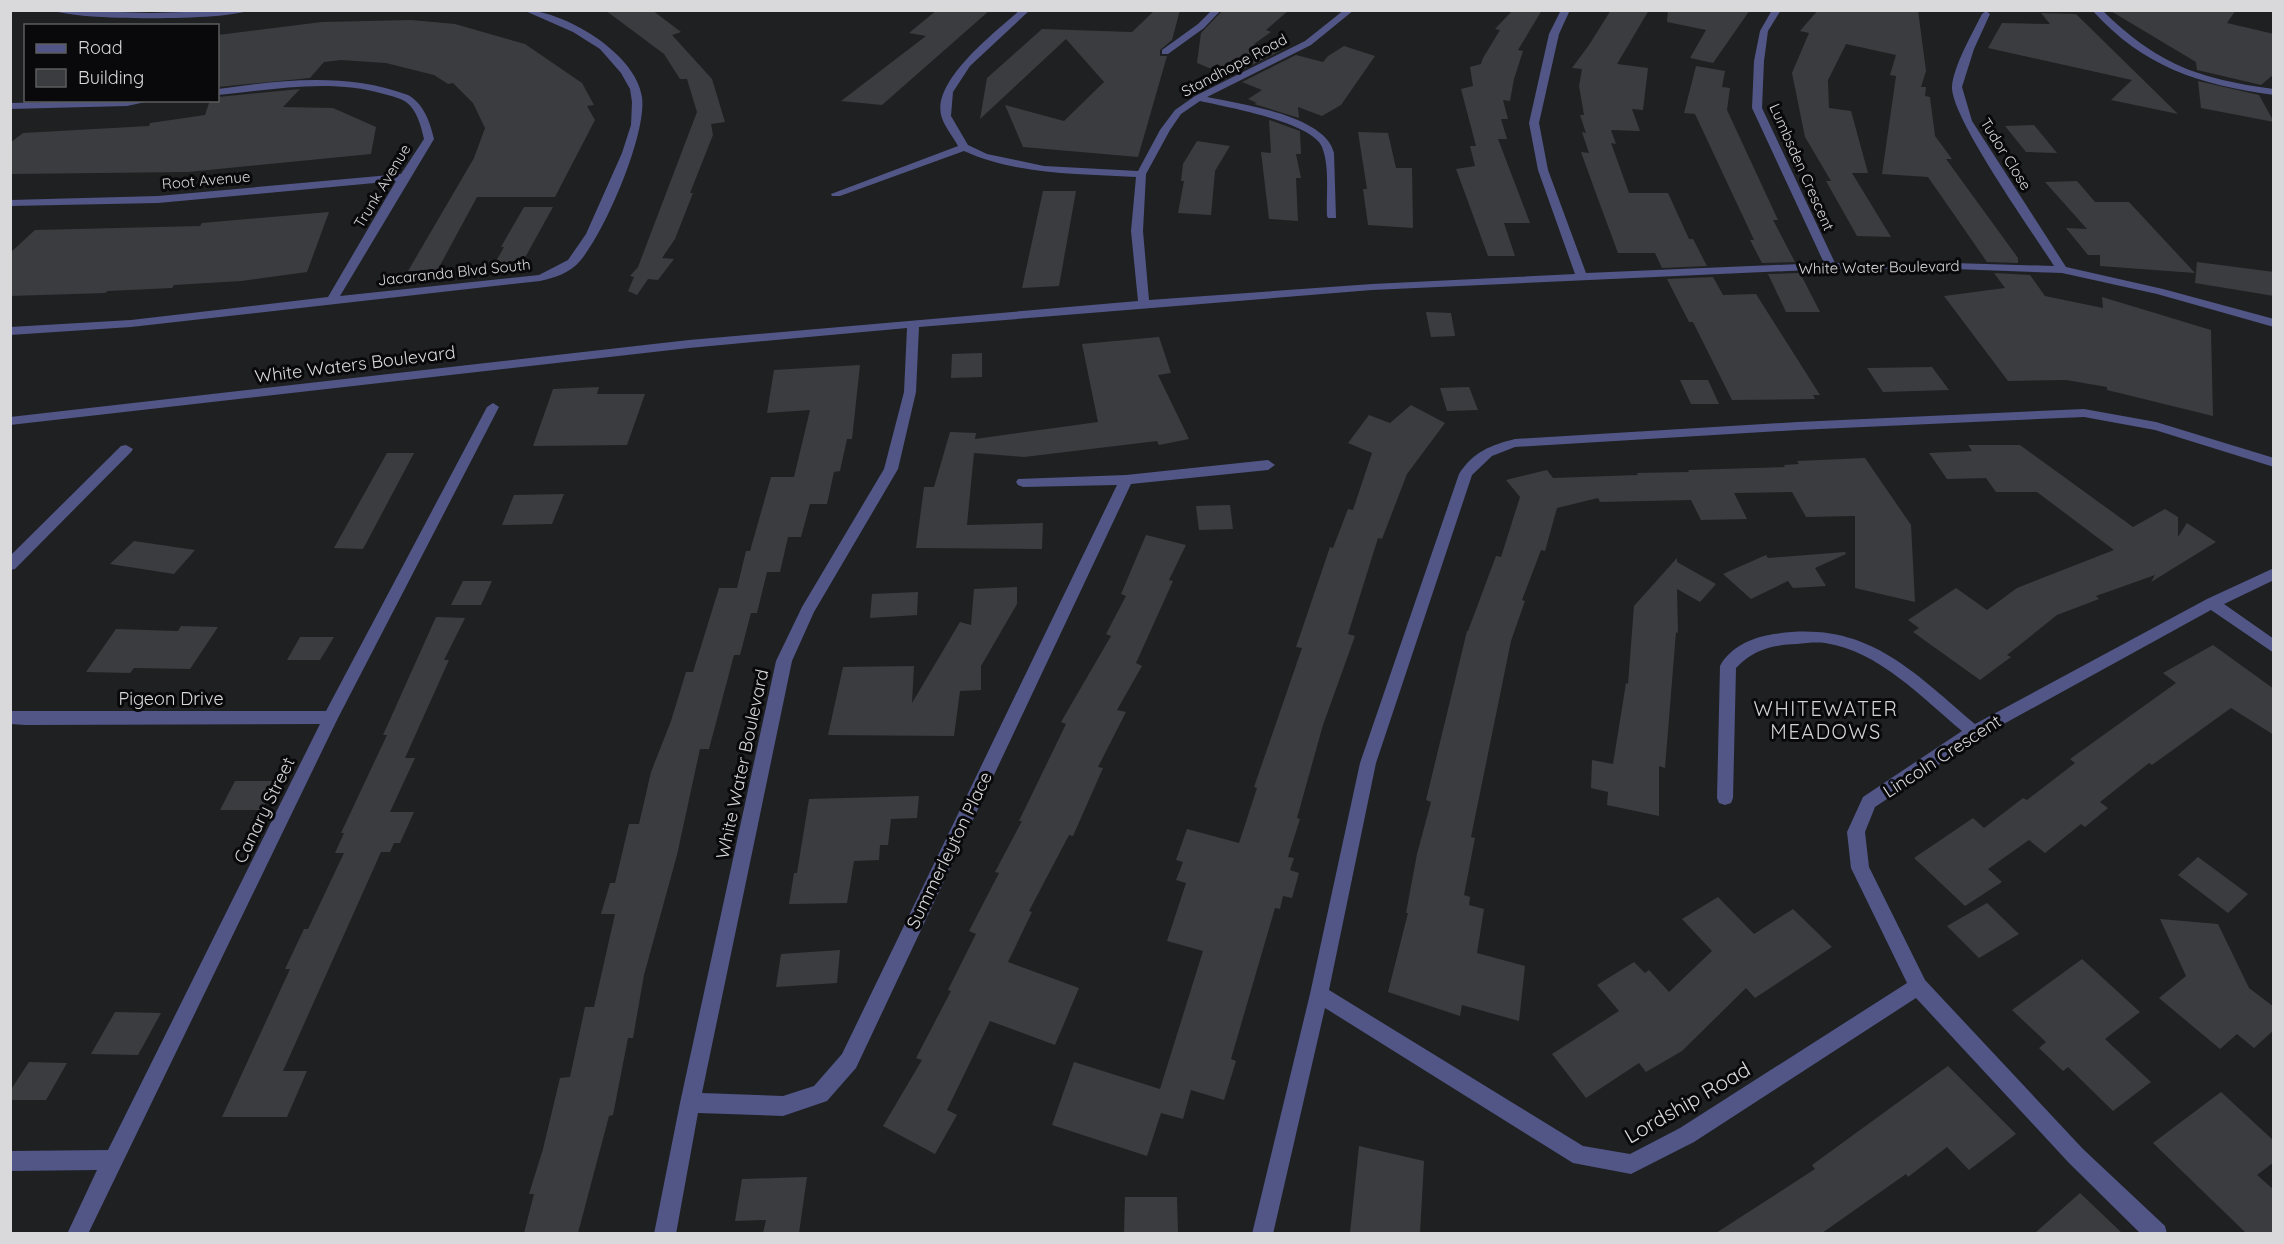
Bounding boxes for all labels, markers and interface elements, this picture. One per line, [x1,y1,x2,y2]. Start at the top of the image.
legend [24,24,219,102]
street label: Standhope Road [1178,29,1290,101]
text: Road [78,36,123,59]
text: Building [78,66,144,89]
street label: Lumbsden Crescent [1765,100,1839,234]
street label: Tudor Close [1976,114,2036,194]
street label: Trunk Avenue [350,141,414,231]
street label: Root Avenue [161,167,251,193]
street label: Jacaranda Blvd South [377,255,531,289]
street label: White Water Boulevard [1798,256,1960,278]
street label: White Waters Boulevard [253,340,457,388]
street label: White Water Boulevard [711,667,773,861]
street label: Pigeon Drive [118,687,224,710]
district label: WHITEWATER MEADOWS [1754,696,1898,744]
street label: Lincoln Crescent [1879,709,2005,803]
street label: Canary Street [228,753,300,867]
street label: Summerleyton Place [901,768,997,932]
street label: Lordship Road [1619,1055,1755,1149]

